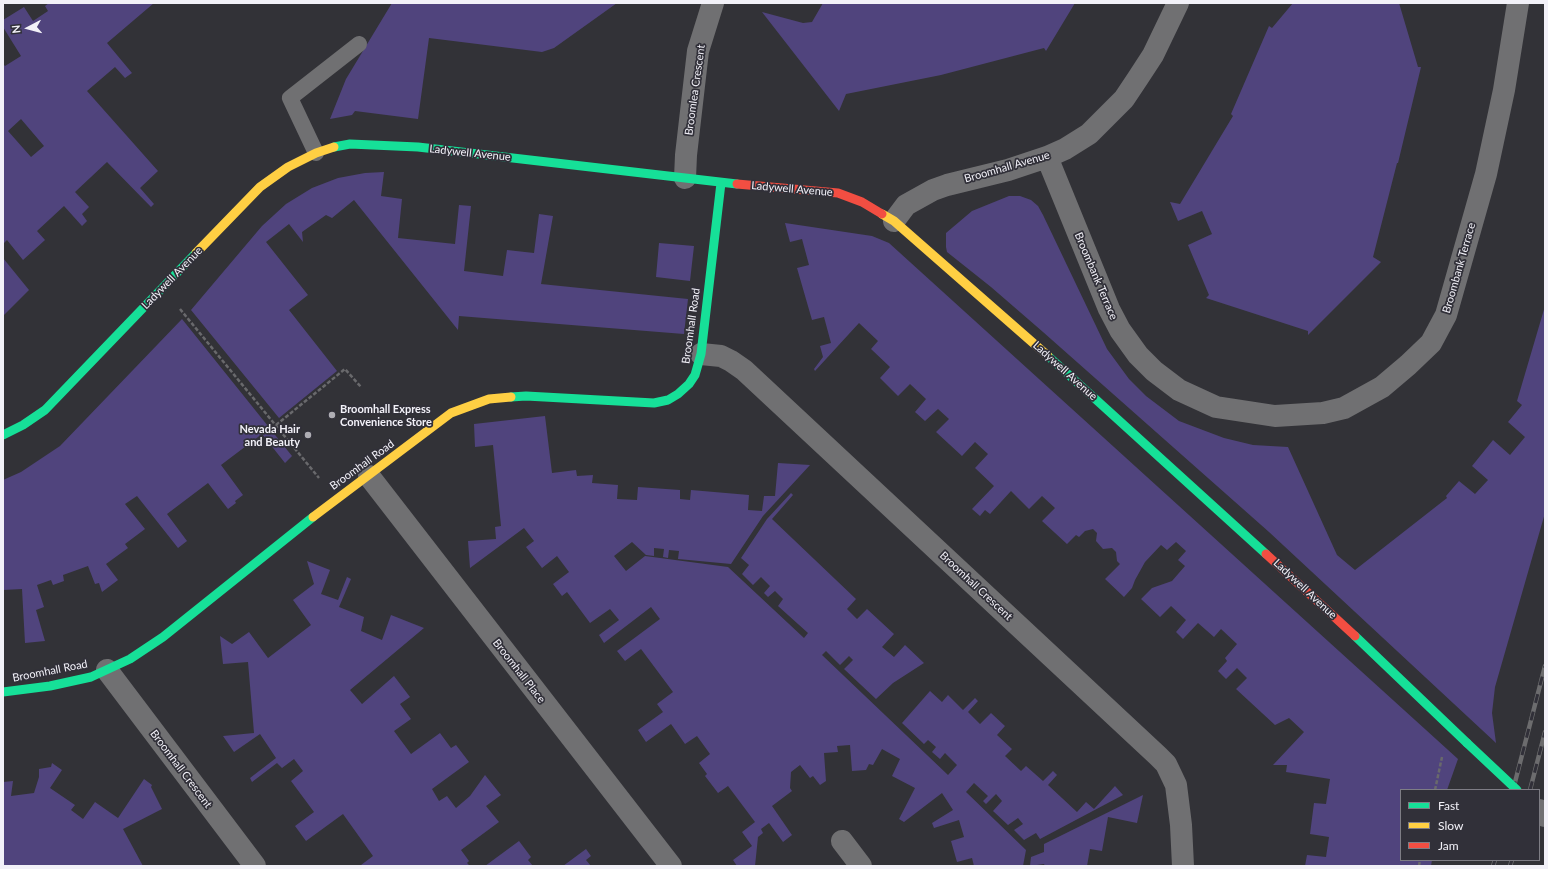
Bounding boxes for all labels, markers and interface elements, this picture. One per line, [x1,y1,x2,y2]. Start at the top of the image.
north arrow [8,8,48,48]
text: N [9,24,22,34]
street label: Broomlea Crescent [682,44,708,136]
street label: Ladywell Avenue [429,142,511,164]
street label: Broomhall Avenue [963,148,1051,186]
street label: Ladywell Avenue [751,179,833,199]
street label: Broombank Terrace [1440,221,1478,315]
street label: Broombank Terrace [1072,230,1120,322]
street label: Ladywell Avenue [139,244,205,312]
street label: Broomhall Road [679,287,703,365]
street label: Ladywell Avenue [1030,339,1100,403]
place label: Broomhall Express Convenience Store [340,402,432,428]
marker: Broomhall Express Convenience Store [327,410,337,420]
place label: Nevada Hair and Beauty [239,422,300,448]
marker: Nevada Hair and Beauty [303,430,313,440]
street label: Broomhall Road [327,437,397,493]
street label: Broomhall Crescent [937,549,1015,623]
street label: Ladywell Avenue [1271,556,1339,622]
street label: Broomhall Place [490,636,548,706]
street label: Broomhall Road [11,657,89,685]
street label: Broomhall Crescent [147,727,215,811]
legend [1400,789,1540,861]
text: Fast [1438,798,1459,813]
text: Slow [1438,818,1463,833]
text: Jam [1438,838,1459,853]

